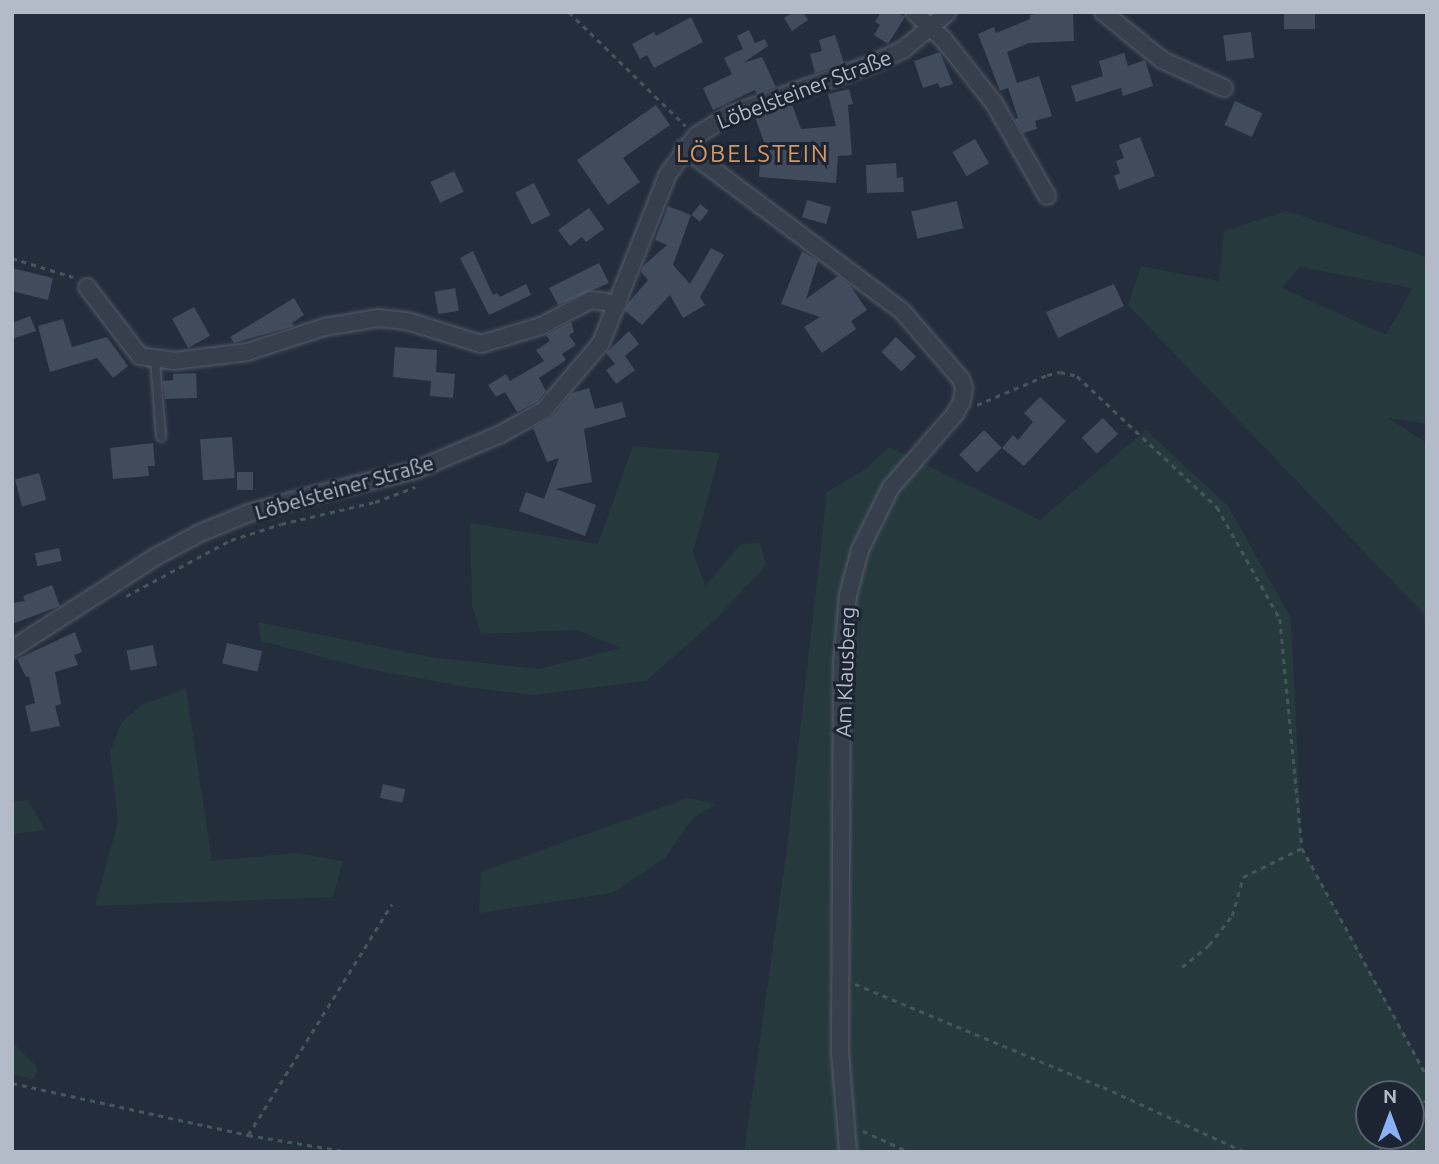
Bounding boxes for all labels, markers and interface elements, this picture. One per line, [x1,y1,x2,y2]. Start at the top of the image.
street label: Löbelsteiner Straße [713,44,895,134]
district label: LÖBELSTEIN [677,140,829,168]
street label: Löbelsteiner Straße [252,449,436,525]
street label: Am Klausberg [830,606,860,738]
north arrow [1355,1080,1425,1150]
text: N [1383,1085,1397,1107]

